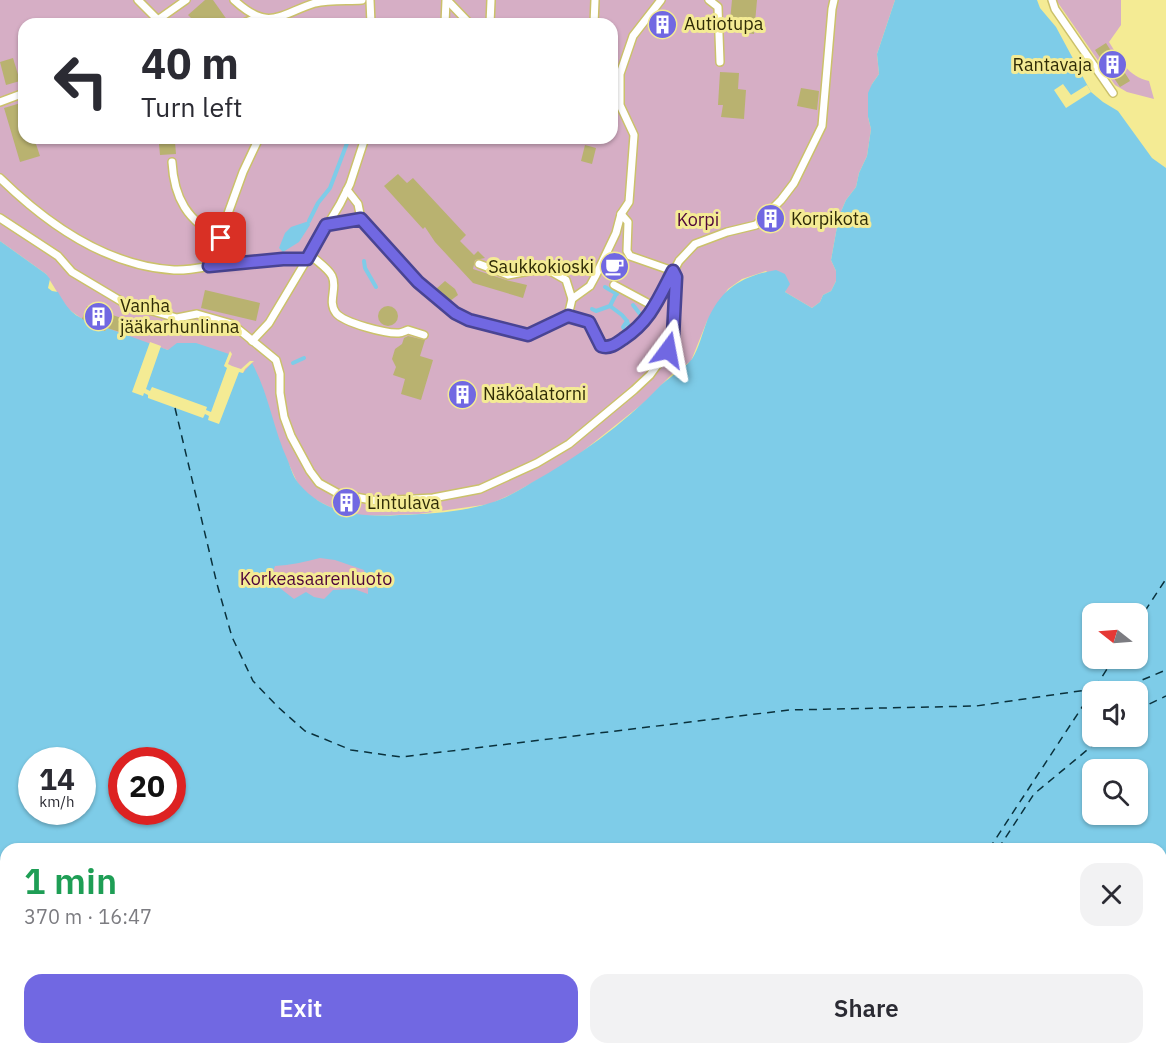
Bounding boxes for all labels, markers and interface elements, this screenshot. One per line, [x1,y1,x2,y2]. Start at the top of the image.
building icon: Autiotupa [647,8,679,40]
place label: Autiotupa [684,12,764,35]
text: 40 m [141,36,239,91]
icon: left [42,42,120,120]
building icon: Rantavaja [1097,49,1129,81]
place label: Rantavaja [1013,53,1092,76]
text: Turn left [141,89,242,124]
building icon: Korpikota [754,203,786,235]
place label: Korpikota [791,207,869,230]
park label: Korpi [677,208,719,231]
pin [195,212,246,263]
icon: arrive [204,221,237,254]
cafe icon: Saukkokioski [599,251,631,283]
place label: Saukkokioski [488,255,594,278]
place label: Vanha jääkarhunlinna [120,294,240,338]
building icon: Vanha jääkarhunlinna [83,300,115,332]
position arrow [636,318,700,382]
building icon: Näköalatorni [446,378,478,410]
place label: Näköalatorni [483,382,586,405]
building icon: Lintulava [330,487,362,519]
place label: Lintulava [367,491,440,514]
park label: Korkeasaarenluoto [240,567,392,590]
north arrow [1082,603,1148,669]
map controls [1082,603,1148,825]
button: sound [1082,681,1148,747]
speed limit sign: 20 [108,747,186,825]
text: 14 [39,759,75,798]
button: search [1082,759,1148,825]
text: km/h [39,792,75,811]
text: 1 min [24,857,117,904]
button: close [1080,863,1143,926]
text: 370 m · 16:47 [24,903,152,930]
button: Exit [24,974,578,1043]
button: Share [590,974,1143,1043]

